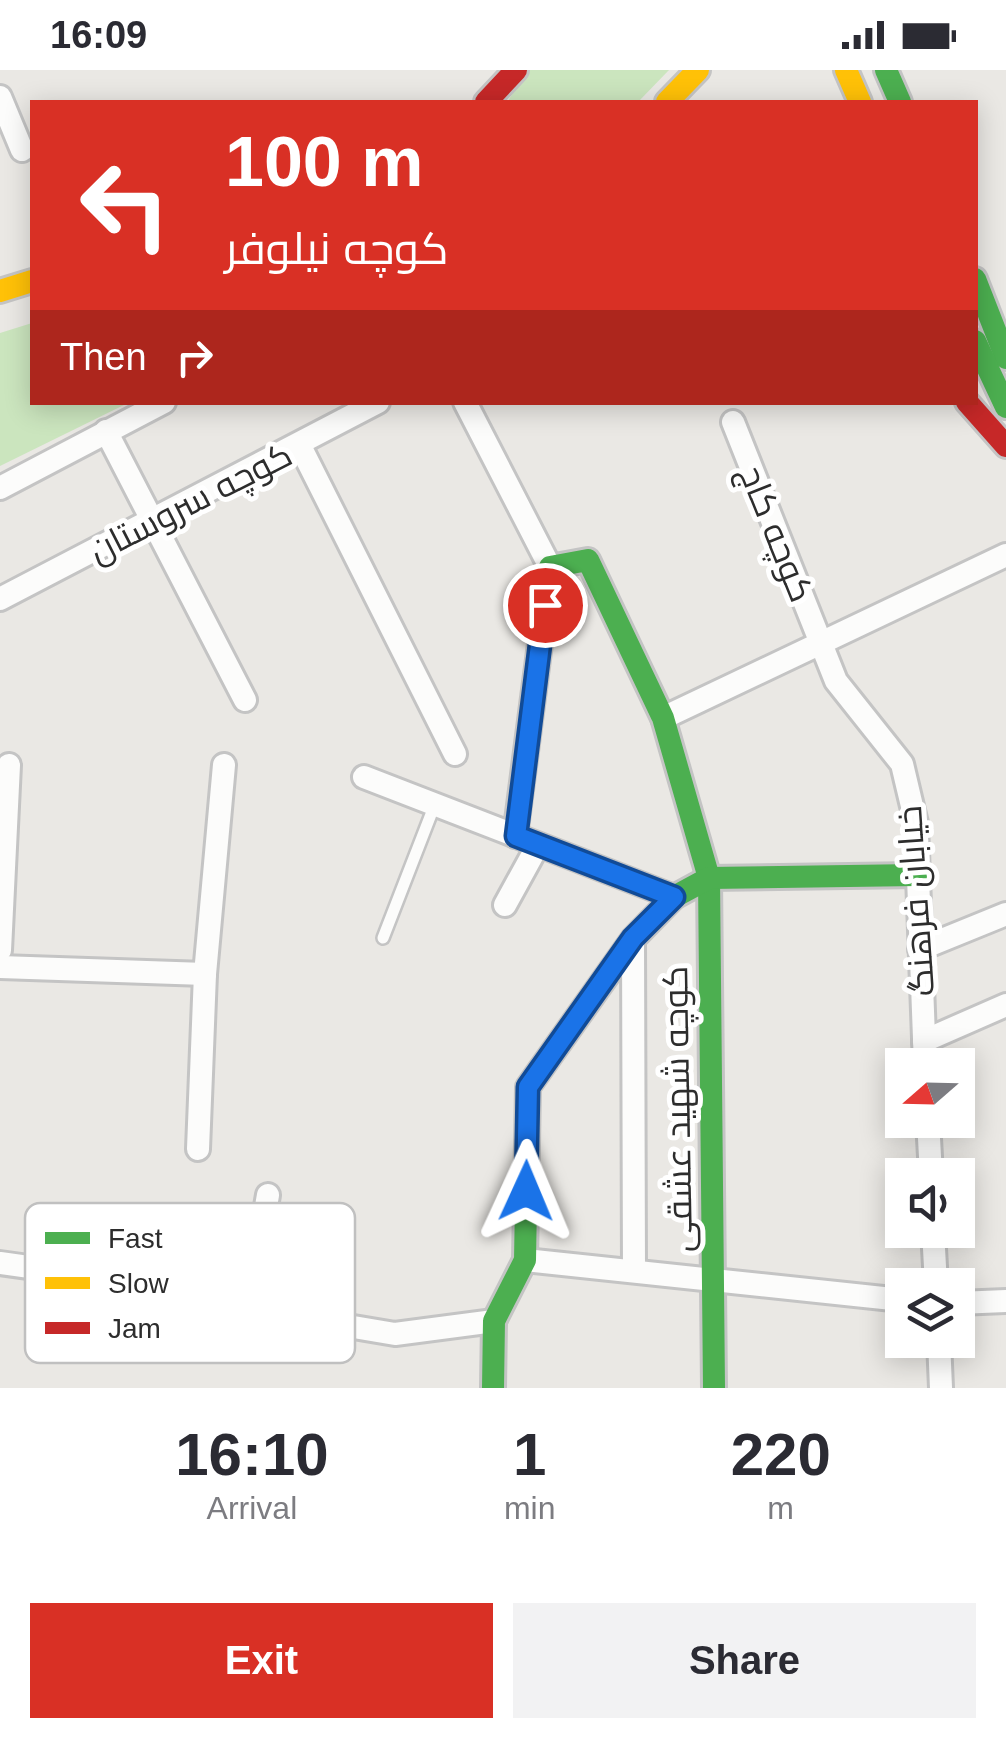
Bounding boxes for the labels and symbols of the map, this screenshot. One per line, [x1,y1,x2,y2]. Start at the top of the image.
street label: کوچه سروستان [82,434,300,573]
street label: کوچه کاج [728,459,822,609]
pin [503,563,588,648]
street label: خیابان فرهنگ [889,804,943,998]
street label: کوچه شهید عشقی [655,965,703,1253]
north arrow [885,1048,975,1138]
position arrow [474,1139,578,1243]
legend [25,1203,355,1363]
text: Fast [108,1223,163,1254]
text: Slow [108,1268,169,1299]
text: Jam [108,1313,161,1344]

